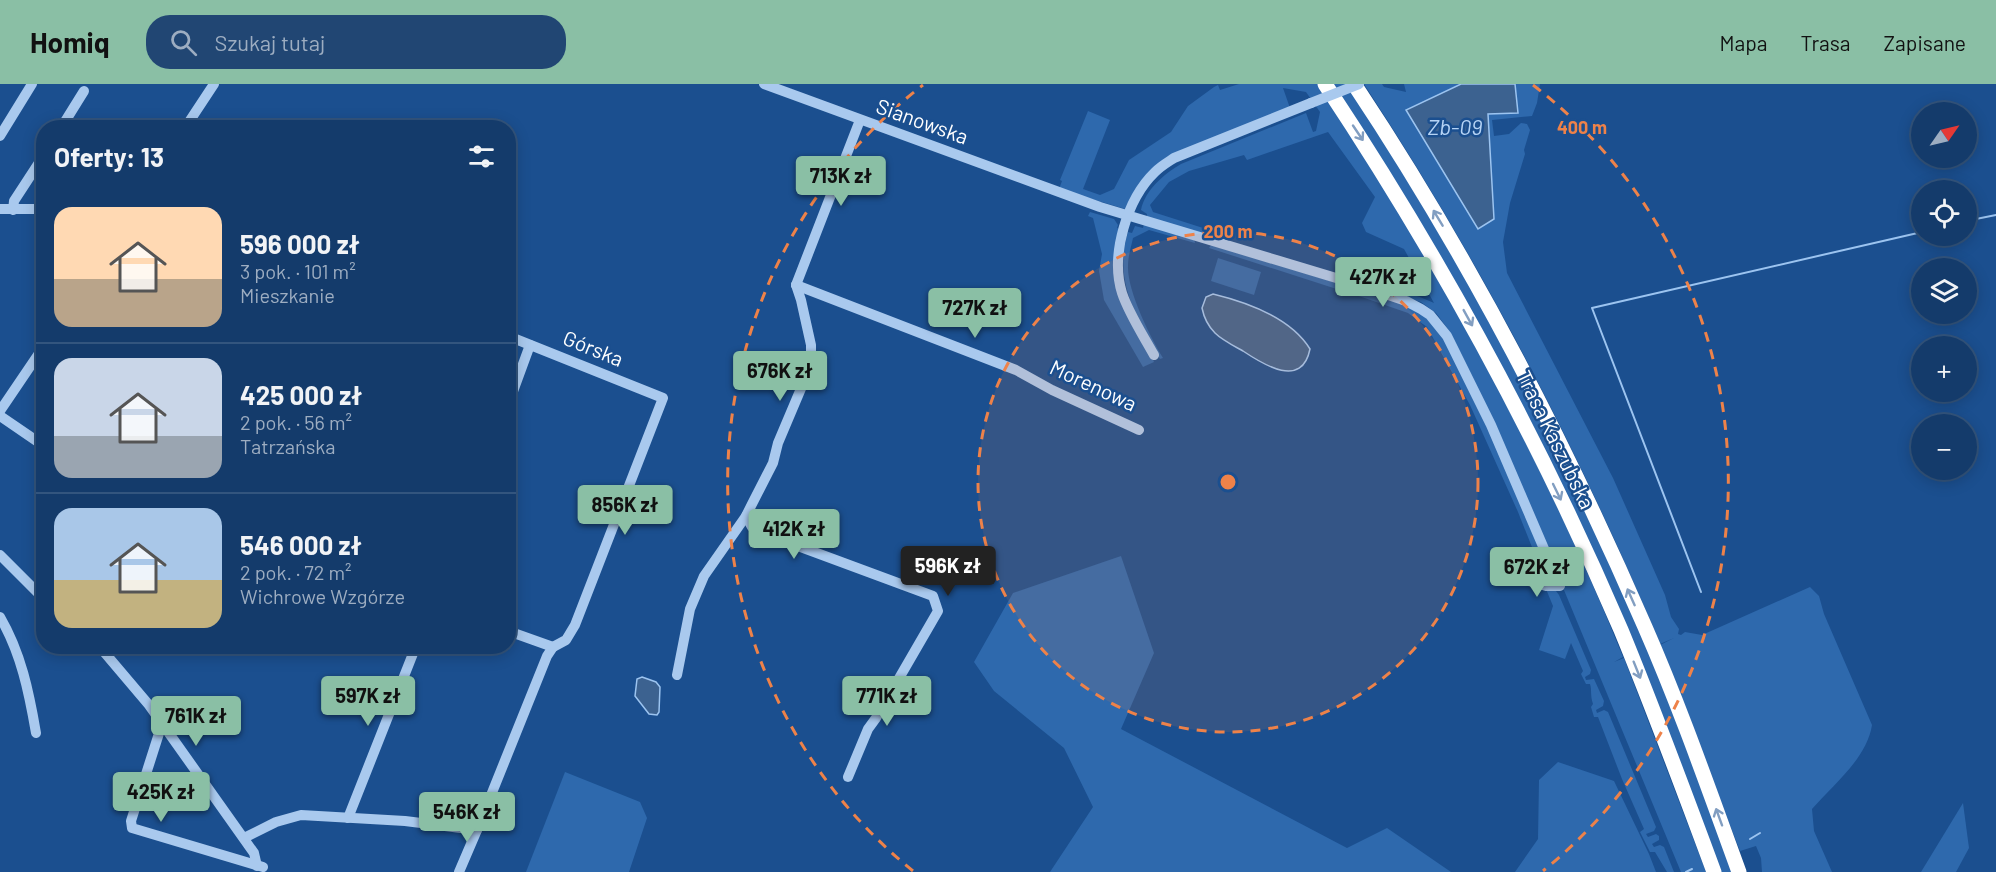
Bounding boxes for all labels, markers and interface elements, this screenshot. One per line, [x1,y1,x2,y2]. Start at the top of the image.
search box [146,15,566,69]
text: Homiq [30,25,110,59]
icon: search [167,26,200,59]
text: Szukaj tutaj [215,29,325,55]
text: Mapa [1720,30,1768,55]
text: Trasa [1801,30,1851,55]
text: Zapisane [1884,30,1966,55]
street label: Sianowska [873,92,972,149]
north arrow [1911,102,1977,168]
map controls [1911,102,1977,480]
water label: Zb-09 [1428,113,1482,139]
text: 400 m [1557,116,1607,138]
one-way arrow [1351,124,1364,141]
icon: filters [465,140,498,173]
text: Oferty: 13 [54,141,164,172]
pin: 713K zł [786,156,896,207]
text: 713K zł [810,163,872,187]
button: locate [1911,180,1977,246]
one-way arrow [1432,210,1444,227]
text: 200 m [1203,220,1253,242]
text: 596 000 zł [240,228,360,259]
icon: home [102,231,174,303]
pin: 427K zł [1328,257,1438,308]
button: layers [1911,258,1977,324]
text: 3 pok. · 101 m² [240,259,356,283]
text: 427K zł [1349,264,1417,288]
text: Mieszkanie [240,283,335,307]
pin: 727K zł [920,288,1030,339]
text: 727K zł [942,295,1008,319]
one-way arrow [1462,309,1474,326]
street label: Górska [560,324,627,371]
button: + [1911,336,1977,402]
pin: 676K zł [725,351,835,402]
street label: Morenowa [1046,354,1141,416]
text: 676K zł [747,358,813,382]
street label: Trasa Kaszubska [1512,366,1601,513]
text: 425 000 zł [240,379,362,410]
icon: home [102,382,174,454]
text: 2 pok. · 56 m² [240,410,352,434]
button: − [1911,414,1977,480]
text: Tatrzańska [240,434,335,458]
centre of rings [1218,472,1238,492]
one-way arrow [1552,482,1564,500]
pin: 856K zł [570,485,680,536]
text: 856K zł [592,492,658,516]
pin: 412K zł [739,509,849,560]
text: 412K zł [763,516,825,540]
text: 546 000 zł [240,529,362,560]
icon: home [102,532,174,604]
pin: 596K zł [893,546,1003,597]
pin: 672K zł [1482,547,1592,598]
text: 596K zł [915,553,981,577]
text: 672K zł [1504,554,1570,578]
text: 2 pok. · 72 m² [240,560,352,584]
text: Wichrowe Wzgórze [240,584,405,608]
one-way arrow [1625,588,1636,606]
one-way arrow [1632,660,1643,678]
pin: 597K zł [313,676,423,727]
pin: 771K zł [832,676,942,727]
text: 597K zł [335,683,401,707]
text: 771K zł [856,683,918,707]
pin: 761K zł [141,696,251,747]
text: 761K zł [165,703,227,727]
pin: 425K zł [106,772,216,823]
text: 425K zł [127,779,195,803]
pin: 546K zł [412,792,522,843]
text: 546K zł [433,799,501,823]
one-way arrow [1712,808,1723,827]

